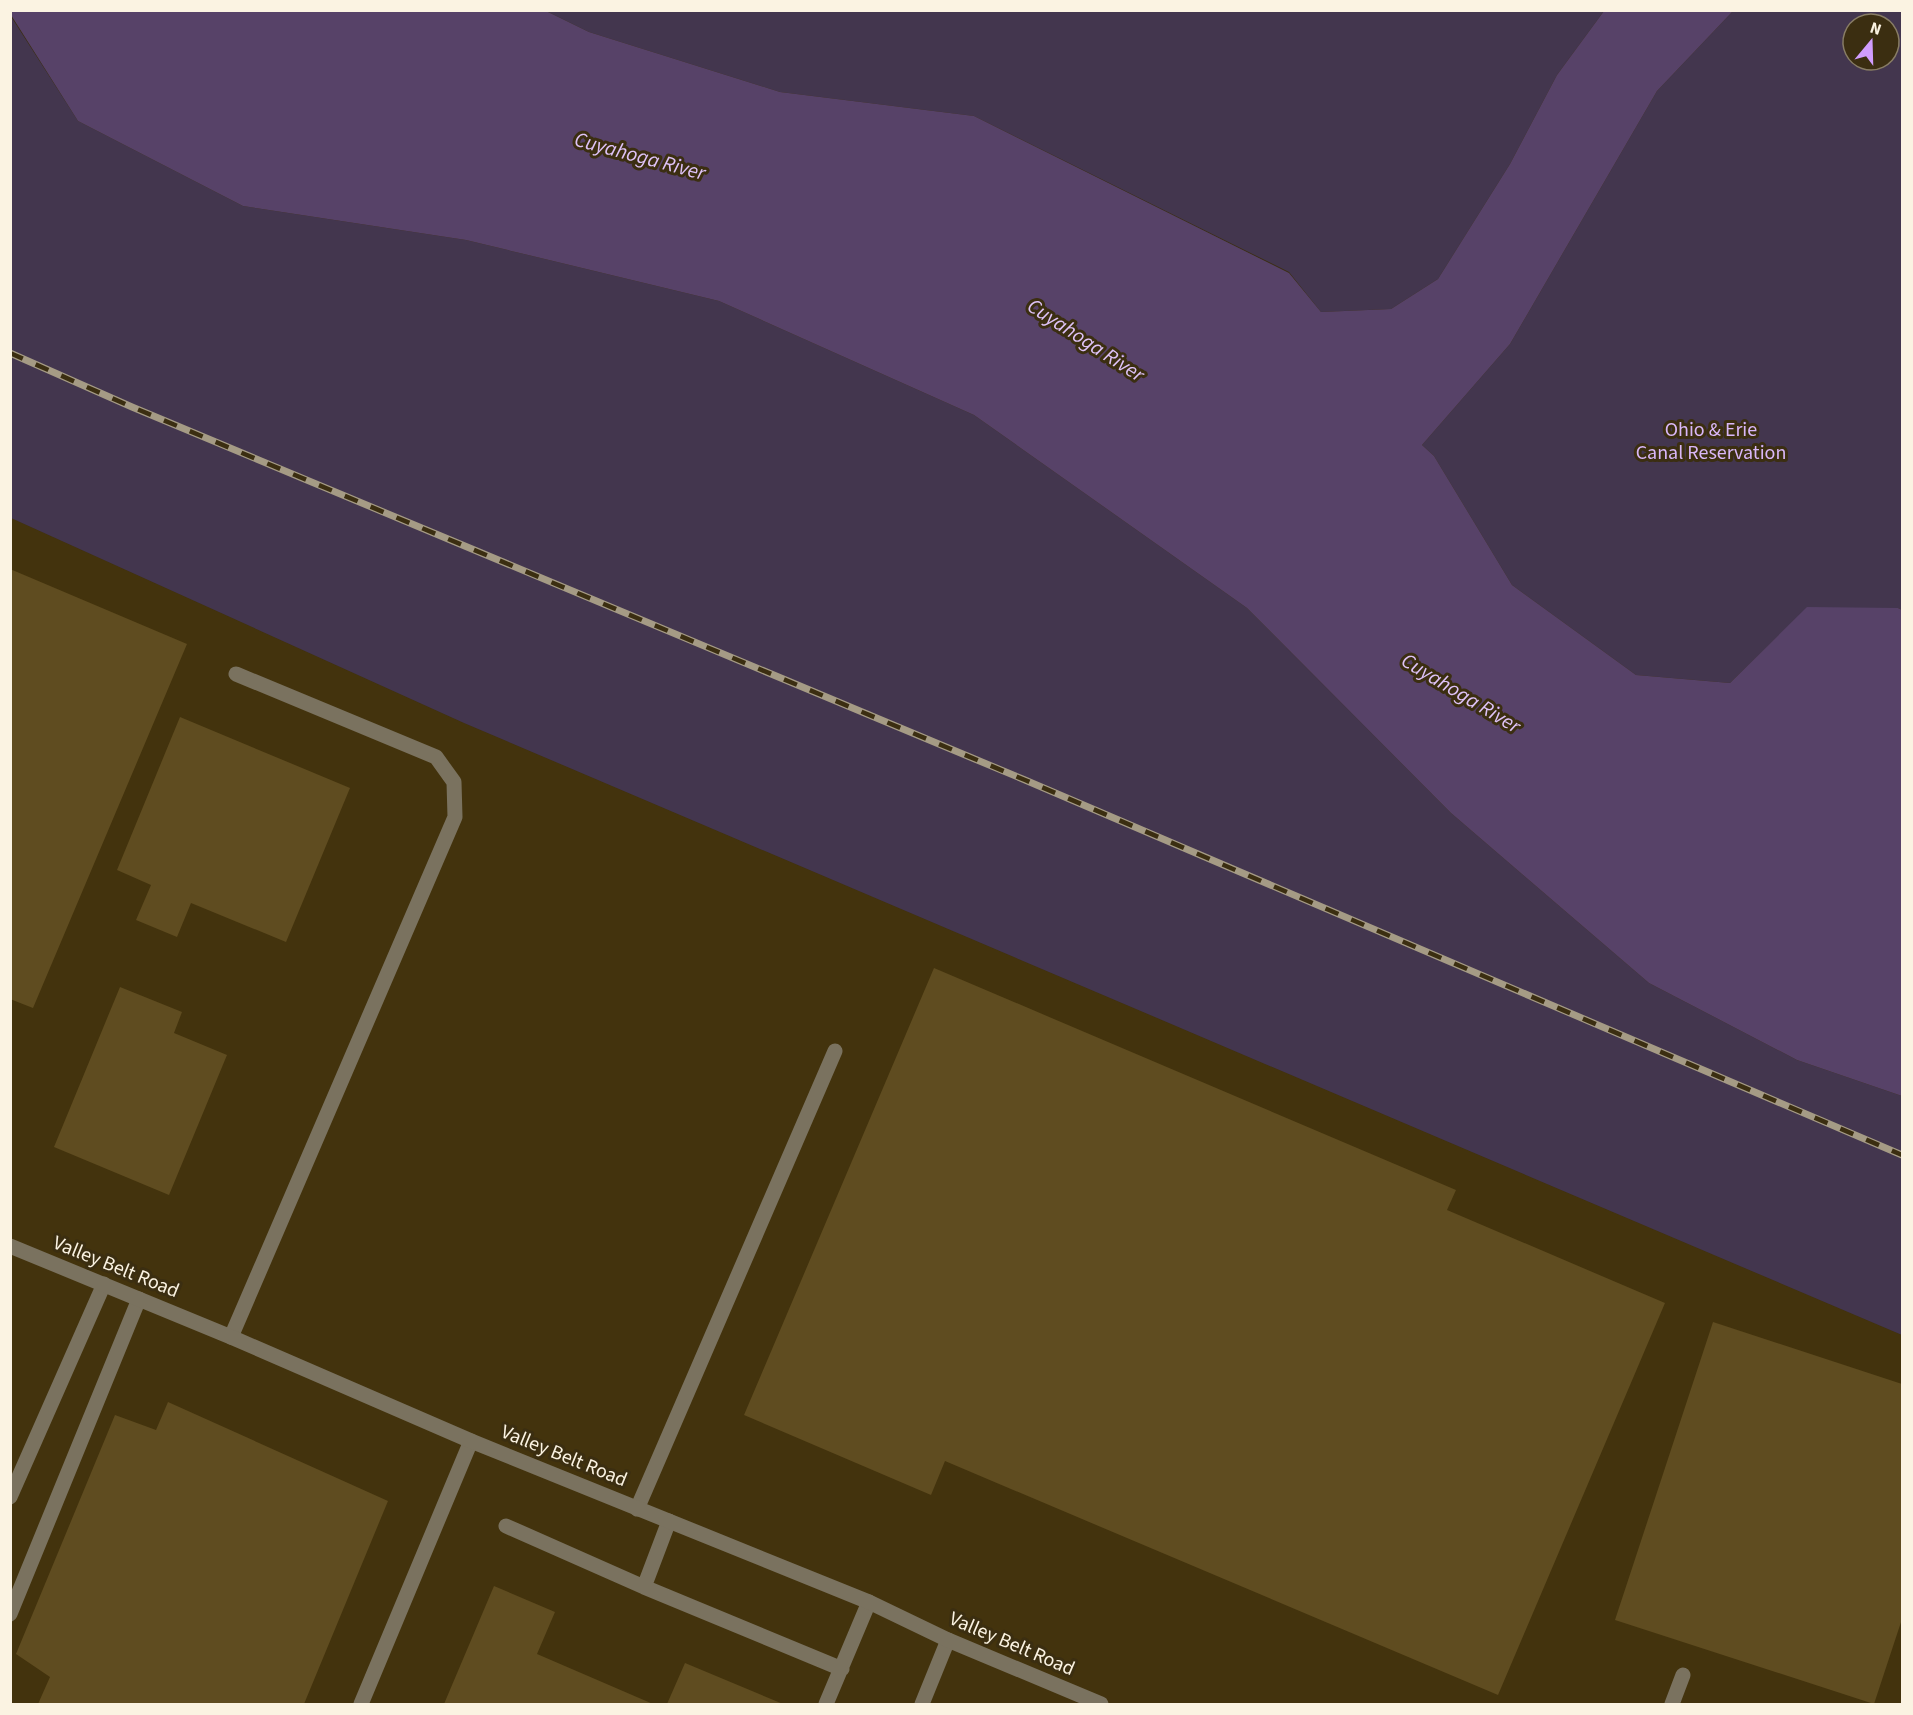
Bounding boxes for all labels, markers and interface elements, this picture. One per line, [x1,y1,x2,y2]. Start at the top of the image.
north arrow [1841,12,1901,72]
text: N [1867,17,1884,41]
water label: Cuyahoga River [571,124,710,188]
water label: Cuyahoga River [1021,291,1151,390]
park label: Ohio & Erie Canal Reservation [1636,416,1786,467]
water label: Cuyahoga River [1396,646,1527,741]
street label: Valley Belt Road [49,1229,183,1305]
street label: Valley Belt Road [497,1418,631,1494]
street label: Valley Belt Road [945,1605,1079,1683]

